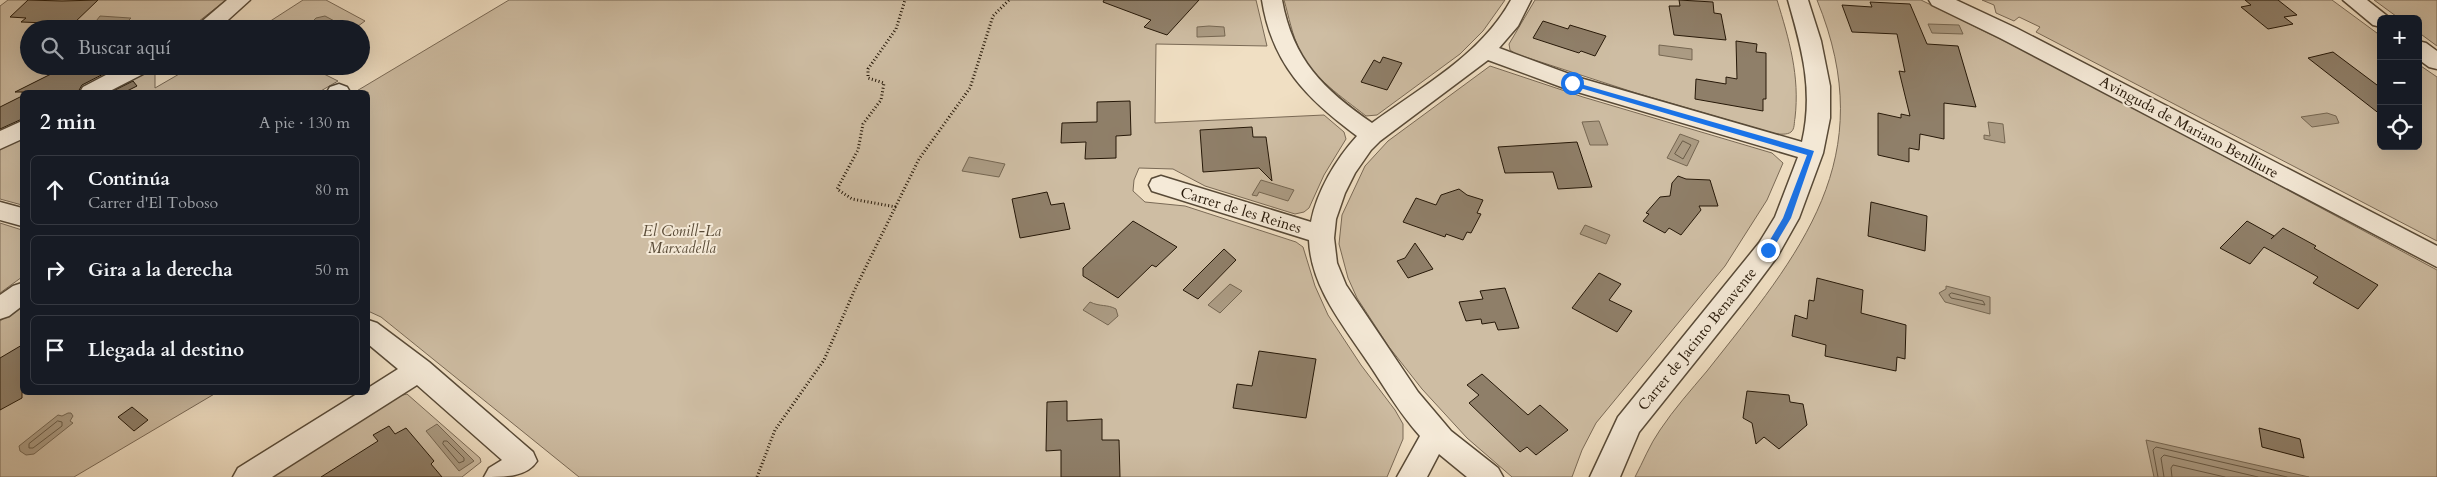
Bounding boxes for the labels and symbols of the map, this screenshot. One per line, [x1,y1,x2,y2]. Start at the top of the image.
street label: Avinguda de Mariano Benlliure [2096,71,2282,183]
route start [1561,72,1584,95]
street label: Carrer de les Reines [1178,182,1304,238]
park label: El Conill-La Marxadella [643,221,721,258]
route end [1757,239,1780,262]
street label: Carrer de Jacinto Benavente [1633,263,1761,415]

